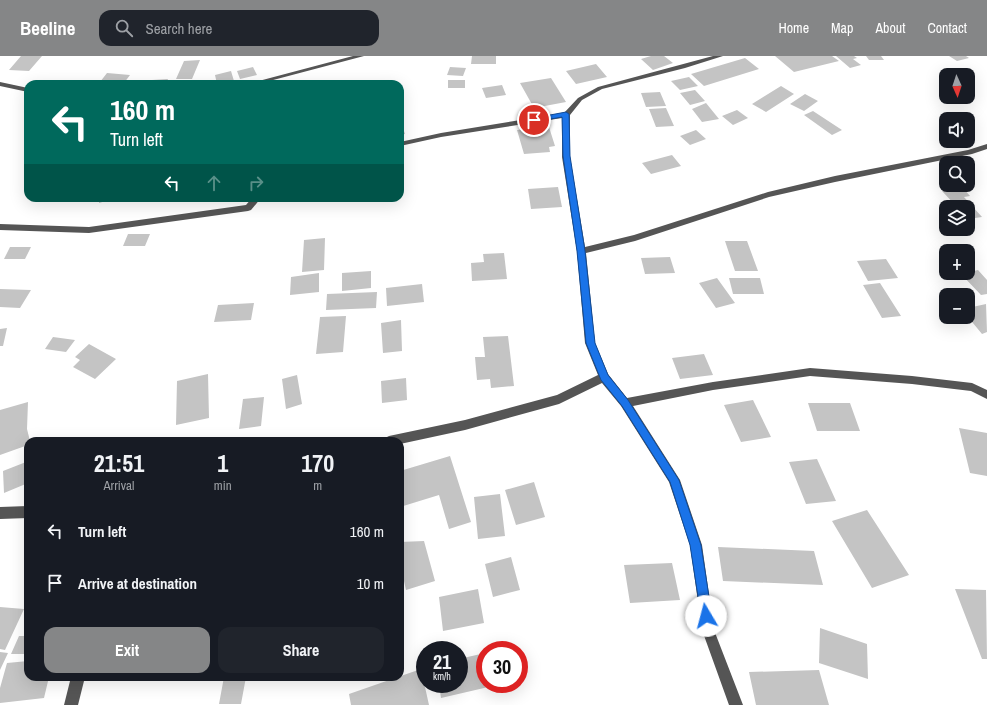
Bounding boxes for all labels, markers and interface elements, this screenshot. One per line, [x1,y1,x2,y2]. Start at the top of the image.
search box [99,10,379,46]
text: Beeline [20,15,75,41]
icon: search [113,17,135,39]
text: Search here [145,18,212,39]
text: Home [778,19,809,37]
text: Map [831,19,853,37]
text: About [875,19,905,37]
text: Contact [927,19,967,37]
north arrow [939,68,975,104]
map controls [939,68,975,324]
text: 160 m [110,91,175,129]
icon: left [44,96,96,148]
pin [517,103,551,137]
icon: arrive [523,109,545,131]
button: sound [939,112,975,148]
text: Turn left [110,127,163,152]
button: search [939,156,975,192]
icon: left [161,172,183,194]
icon: ahead [203,172,225,194]
icon: right [245,172,267,194]
button: layers [939,200,975,236]
button: + [939,244,975,280]
button: − [939,288,975,324]
text: 21:51 [94,447,144,479]
text: 1 [217,447,228,479]
text: 170 [301,447,334,479]
text: Arrival [104,477,134,494]
text: min [214,477,232,494]
text: m [313,477,322,494]
icon: left [44,520,66,542]
text: Turn left [78,521,126,542]
text: 160 m [350,521,384,542]
icon: arrive [44,572,66,594]
text: Arrive at destination [78,573,197,594]
text: 10 m [357,573,384,594]
position arrow [685,595,727,637]
button: Exit [44,627,210,673]
button: Share [218,627,384,673]
speed limit sign: 30 [476,641,528,693]
text: 21 [433,648,451,675]
text: km/h [433,670,451,683]

